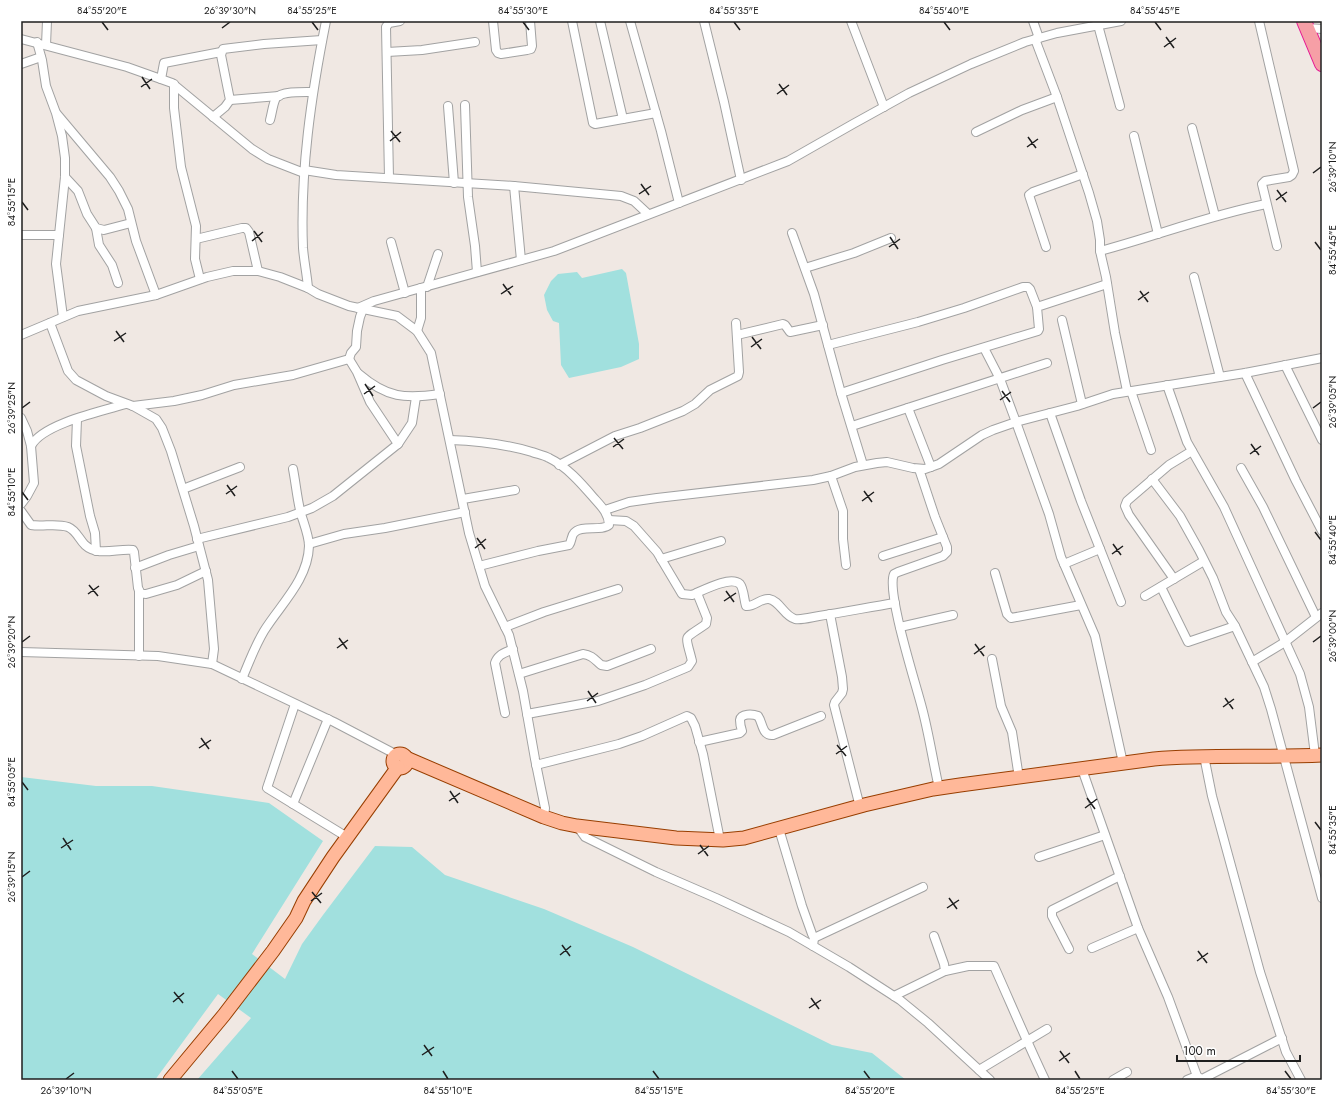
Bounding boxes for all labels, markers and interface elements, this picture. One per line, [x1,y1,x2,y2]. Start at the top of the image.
text: 84°55'20"E [77,3,127,18]
text: 26°39'30"N [204,3,256,18]
text: 84°55'25"E [287,3,337,18]
text: 84°55'30"E [498,3,548,18]
text: 84°55'35"E [709,3,759,18]
text: 84°55'40"E [919,3,969,18]
text: 84°55'45"E [1130,3,1180,18]
text: 26°39'10"N [1325,141,1340,193]
text: 84°55'15"E [4,178,19,226]
text: 84°55'45"E [1325,225,1340,275]
text: 26°39'05"N [1325,376,1340,428]
text: 26°39'25"N [4,382,19,434]
text: 84°55'10"E [4,468,19,516]
text: 84°55'40"E [1325,515,1340,565]
text: 26°39'00"N [1325,610,1340,662]
text: 26°39'20"N [4,616,19,668]
text: 84°55'05"E [4,757,19,807]
text: 84°55'35"E [1325,805,1340,855]
text: 26°39'15"N [4,852,19,902]
scale bar [1177,1037,1300,1063]
text: 100 m [1183,1042,1216,1060]
text: 26°39'10"N [40,1083,92,1098]
text: 84°55'05"E [213,1083,263,1098]
text: 84°55'10"E [424,1083,472,1098]
text: 84°55'15"E [635,1083,683,1098]
text: 84°55'20"E [845,1083,895,1098]
text: 84°55'25"E [1055,1083,1105,1098]
text: 84°55'30"E [1266,1083,1316,1098]

